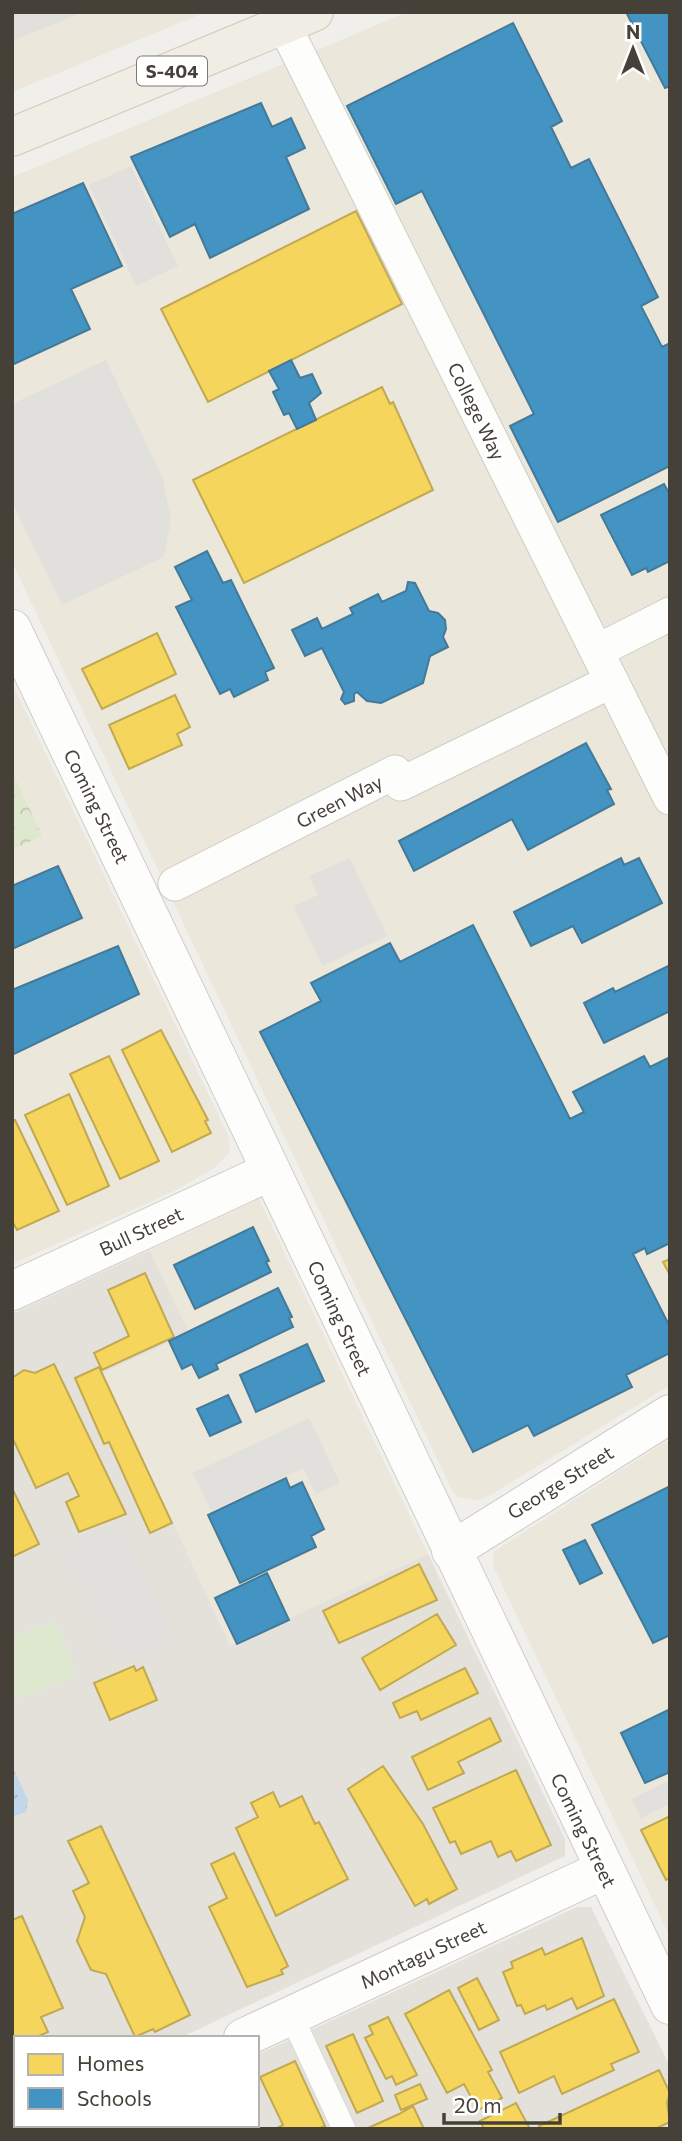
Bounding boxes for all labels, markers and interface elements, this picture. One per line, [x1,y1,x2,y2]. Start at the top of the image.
north arrow [598,14,668,84]
text: N [626,20,640,43]
road number: S-404 [137,56,207,86]
street label: College Way [443,358,511,464]
street label: Coming Street [59,745,135,867]
street label: Green Way [292,769,386,833]
street label: Bull Street [95,1201,187,1260]
street label: Coming Street [303,1257,377,1379]
street label: George Street [503,1440,617,1524]
street label: Coming Street [546,1769,622,1891]
street label: Montagu Street [356,1915,490,1993]
legend [14,2036,259,2127]
text: Homes [77,2050,144,2075]
scale bar [444,2082,560,2126]
text: Schools [77,2085,152,2110]
text: 20 m [454,2092,502,2117]

